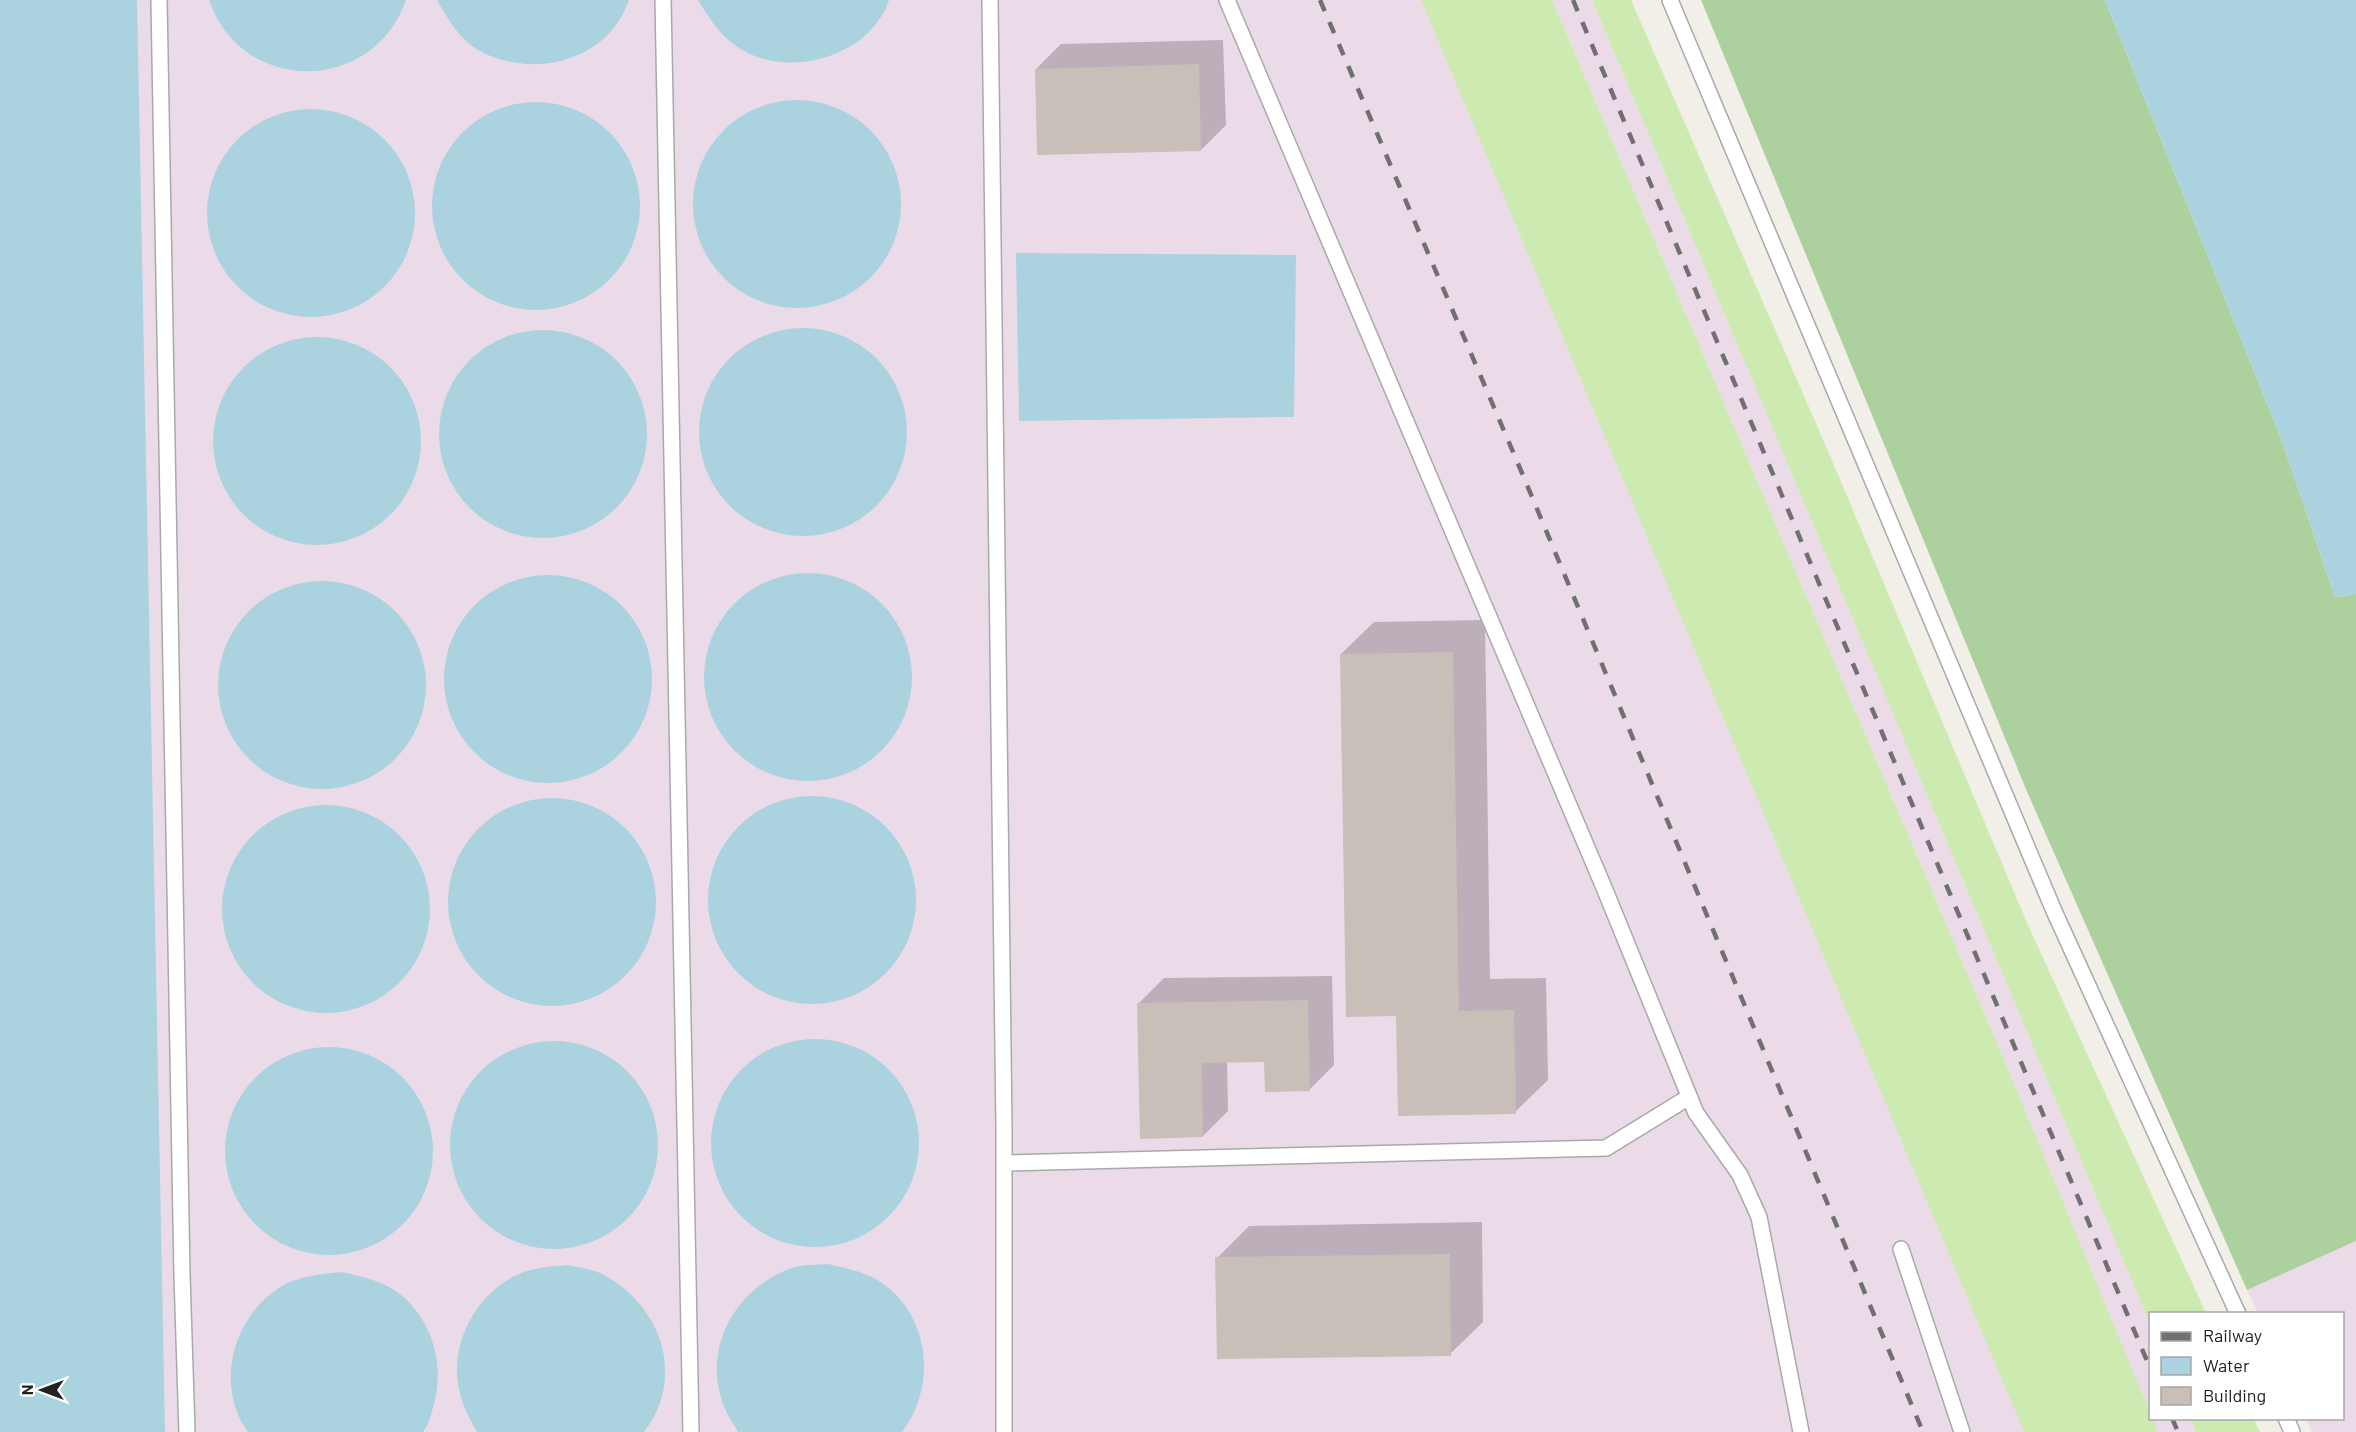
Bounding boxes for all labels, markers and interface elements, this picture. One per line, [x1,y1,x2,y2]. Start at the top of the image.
legend [2149,1312,2344,1420]
text: Railway [2203,1324,2262,1346]
text: Water [2203,1354,2250,1376]
north arrow [12,1360,72,1420]
text: Building [2203,1384,2266,1406]
text: N [17,1385,36,1395]

